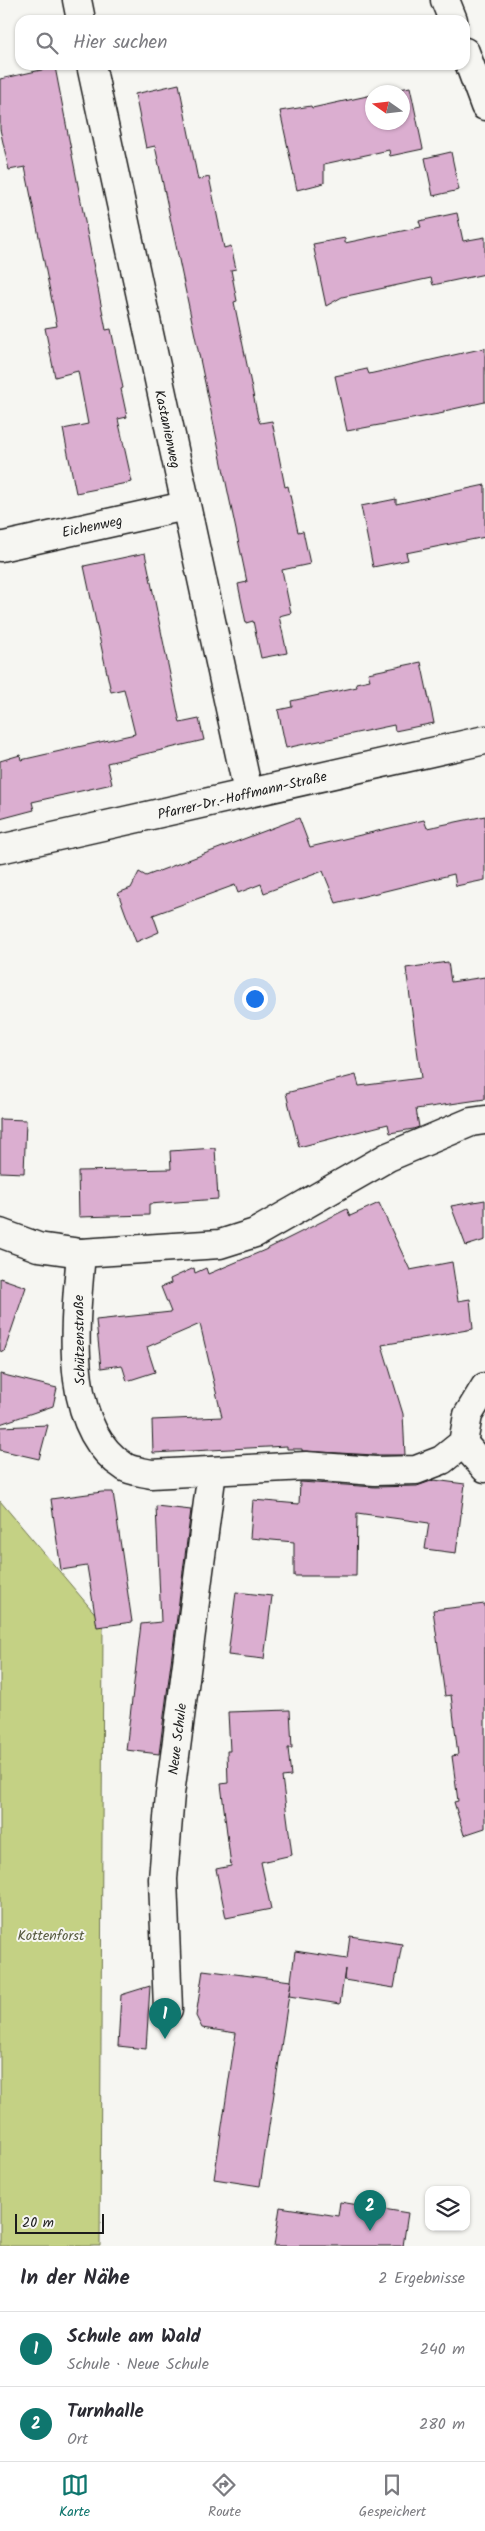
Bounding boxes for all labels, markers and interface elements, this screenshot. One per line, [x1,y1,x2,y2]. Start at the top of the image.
search box [15,15,470,70]
text: Hier suchen [73,28,167,58]
icon: search [33,29,61,57]
north arrow [365,85,410,130]
street label: Kastanienweg [148,388,186,470]
street label: Eichenweg [60,510,125,544]
street label: Pfarrer-Dr.-Hoffmann-Straße [155,766,330,826]
your location [242,986,268,1012]
street label: Schützenstraße [68,1294,92,1385]
street label: Neue Schule [163,1701,193,1776]
park label: Kottenforst [18,1925,85,1947]
pin: 1 [149,1998,181,2039]
map controls [425,2186,470,2231]
button: layers [425,2186,470,2231]
pin: 2 [354,2190,386,2231]
scale bar [15,2211,104,2234]
text: 20 m [22,2212,54,2234]
text: In der Nähe [20,2262,130,2295]
text: 2 Ergebnisse [378,2266,465,2291]
text: Schule am Wald [67,2322,201,2352]
text: 1 [34,2337,38,2362]
text: 240 m [420,2337,465,2362]
text: Schule · Neue Schule [67,2352,209,2377]
text: Turnhalle [67,2397,144,2427]
text: 2 [31,2412,41,2437]
text: 280 m [419,2412,465,2437]
text: Ort [67,2427,88,2452]
tab: Karte [59,2471,90,2523]
tab: Route [208,2471,241,2523]
tab: Gespeichert [359,2471,426,2523]

